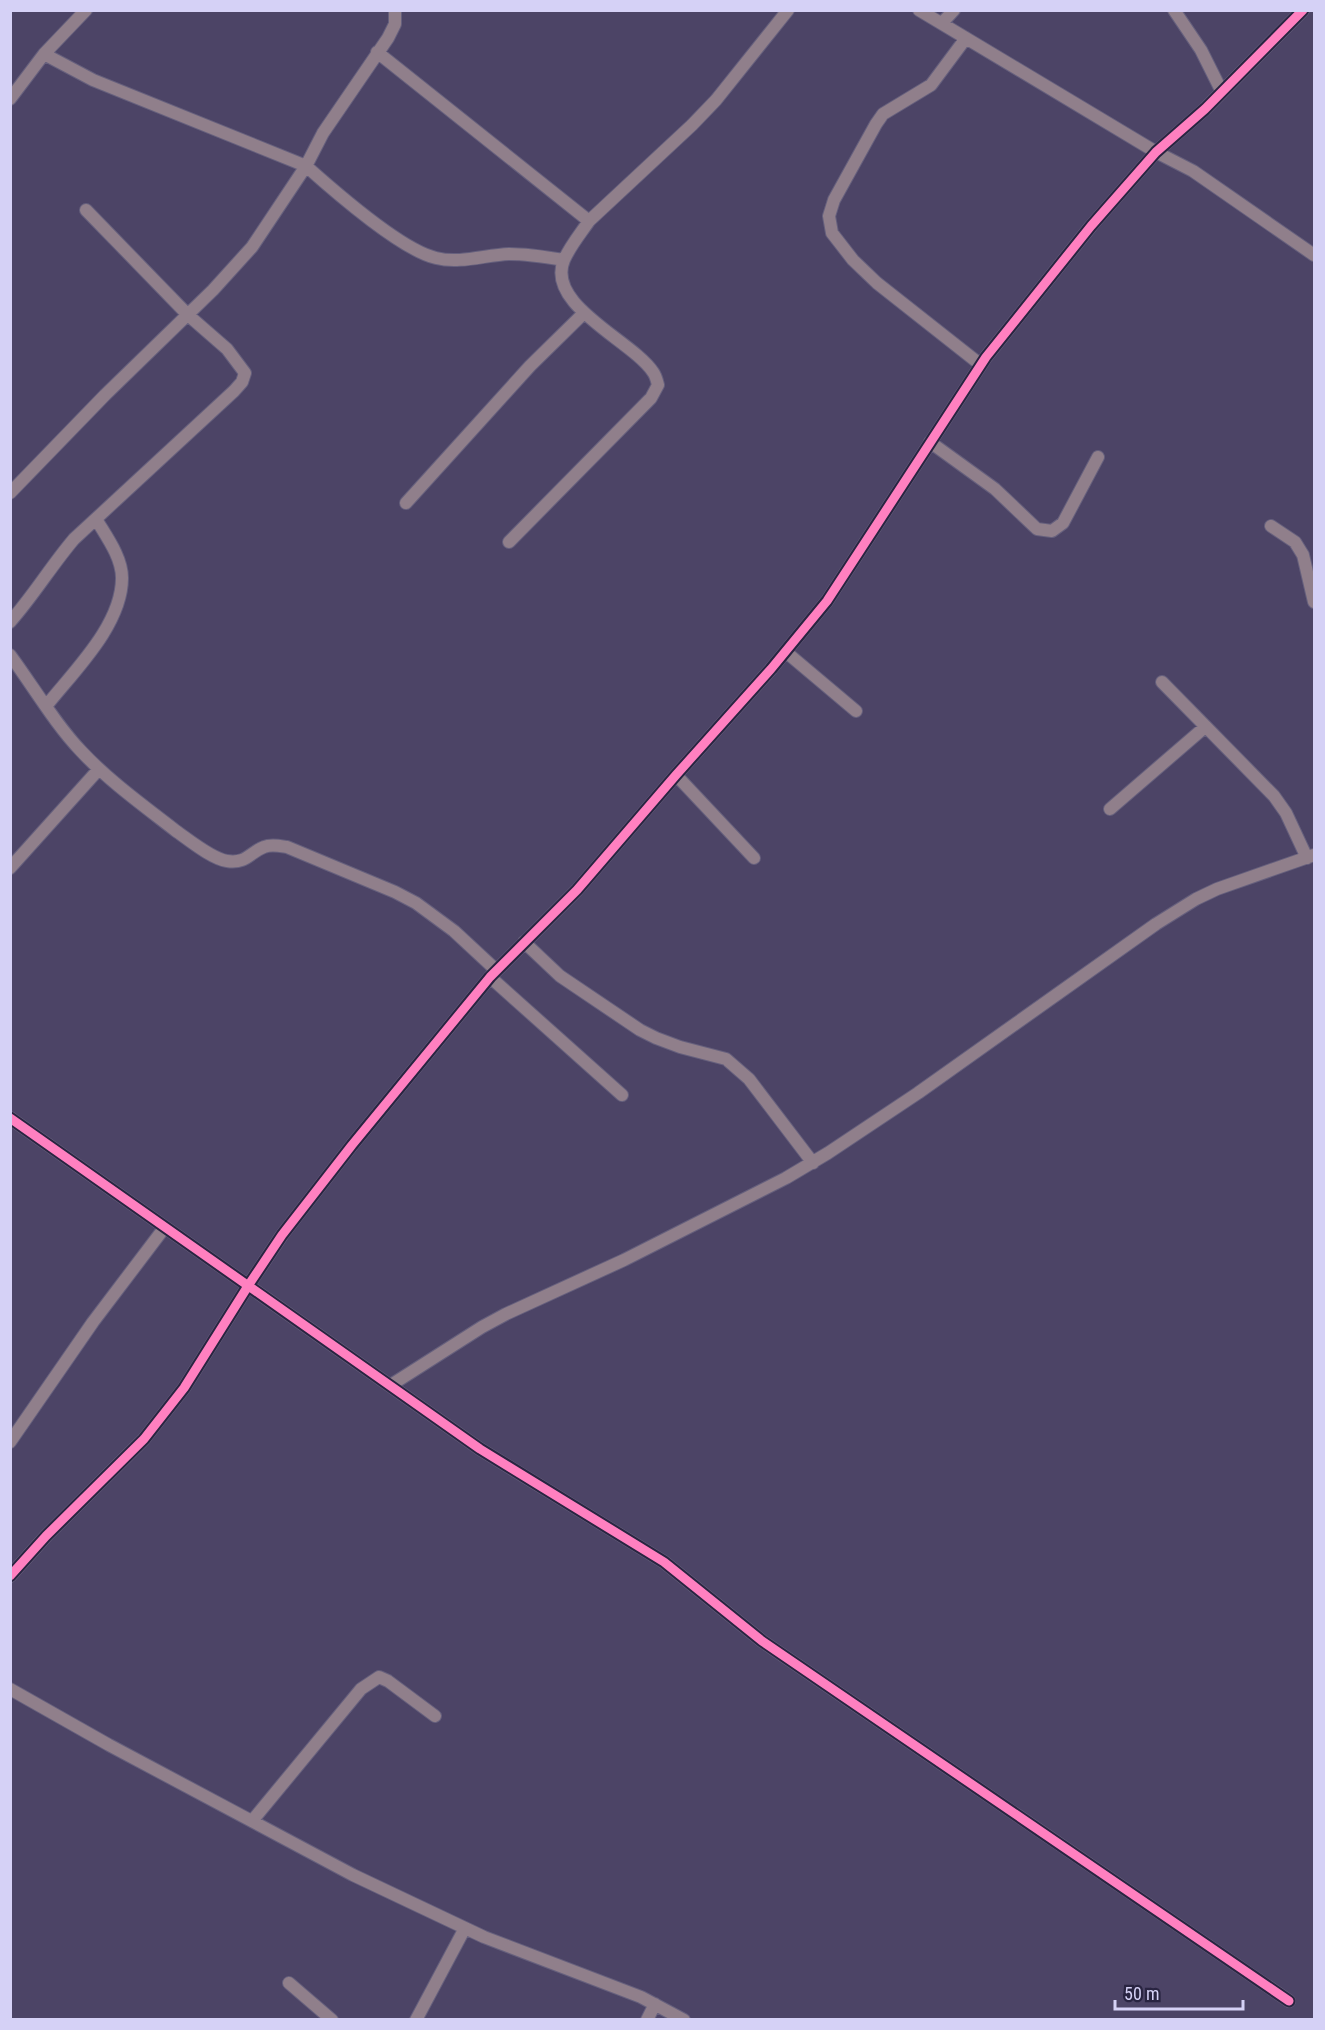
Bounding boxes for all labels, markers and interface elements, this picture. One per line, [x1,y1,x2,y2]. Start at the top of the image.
scale bar [1115,1973,1242,2011]
text: 50 m [1124,1983,1159,2004]

